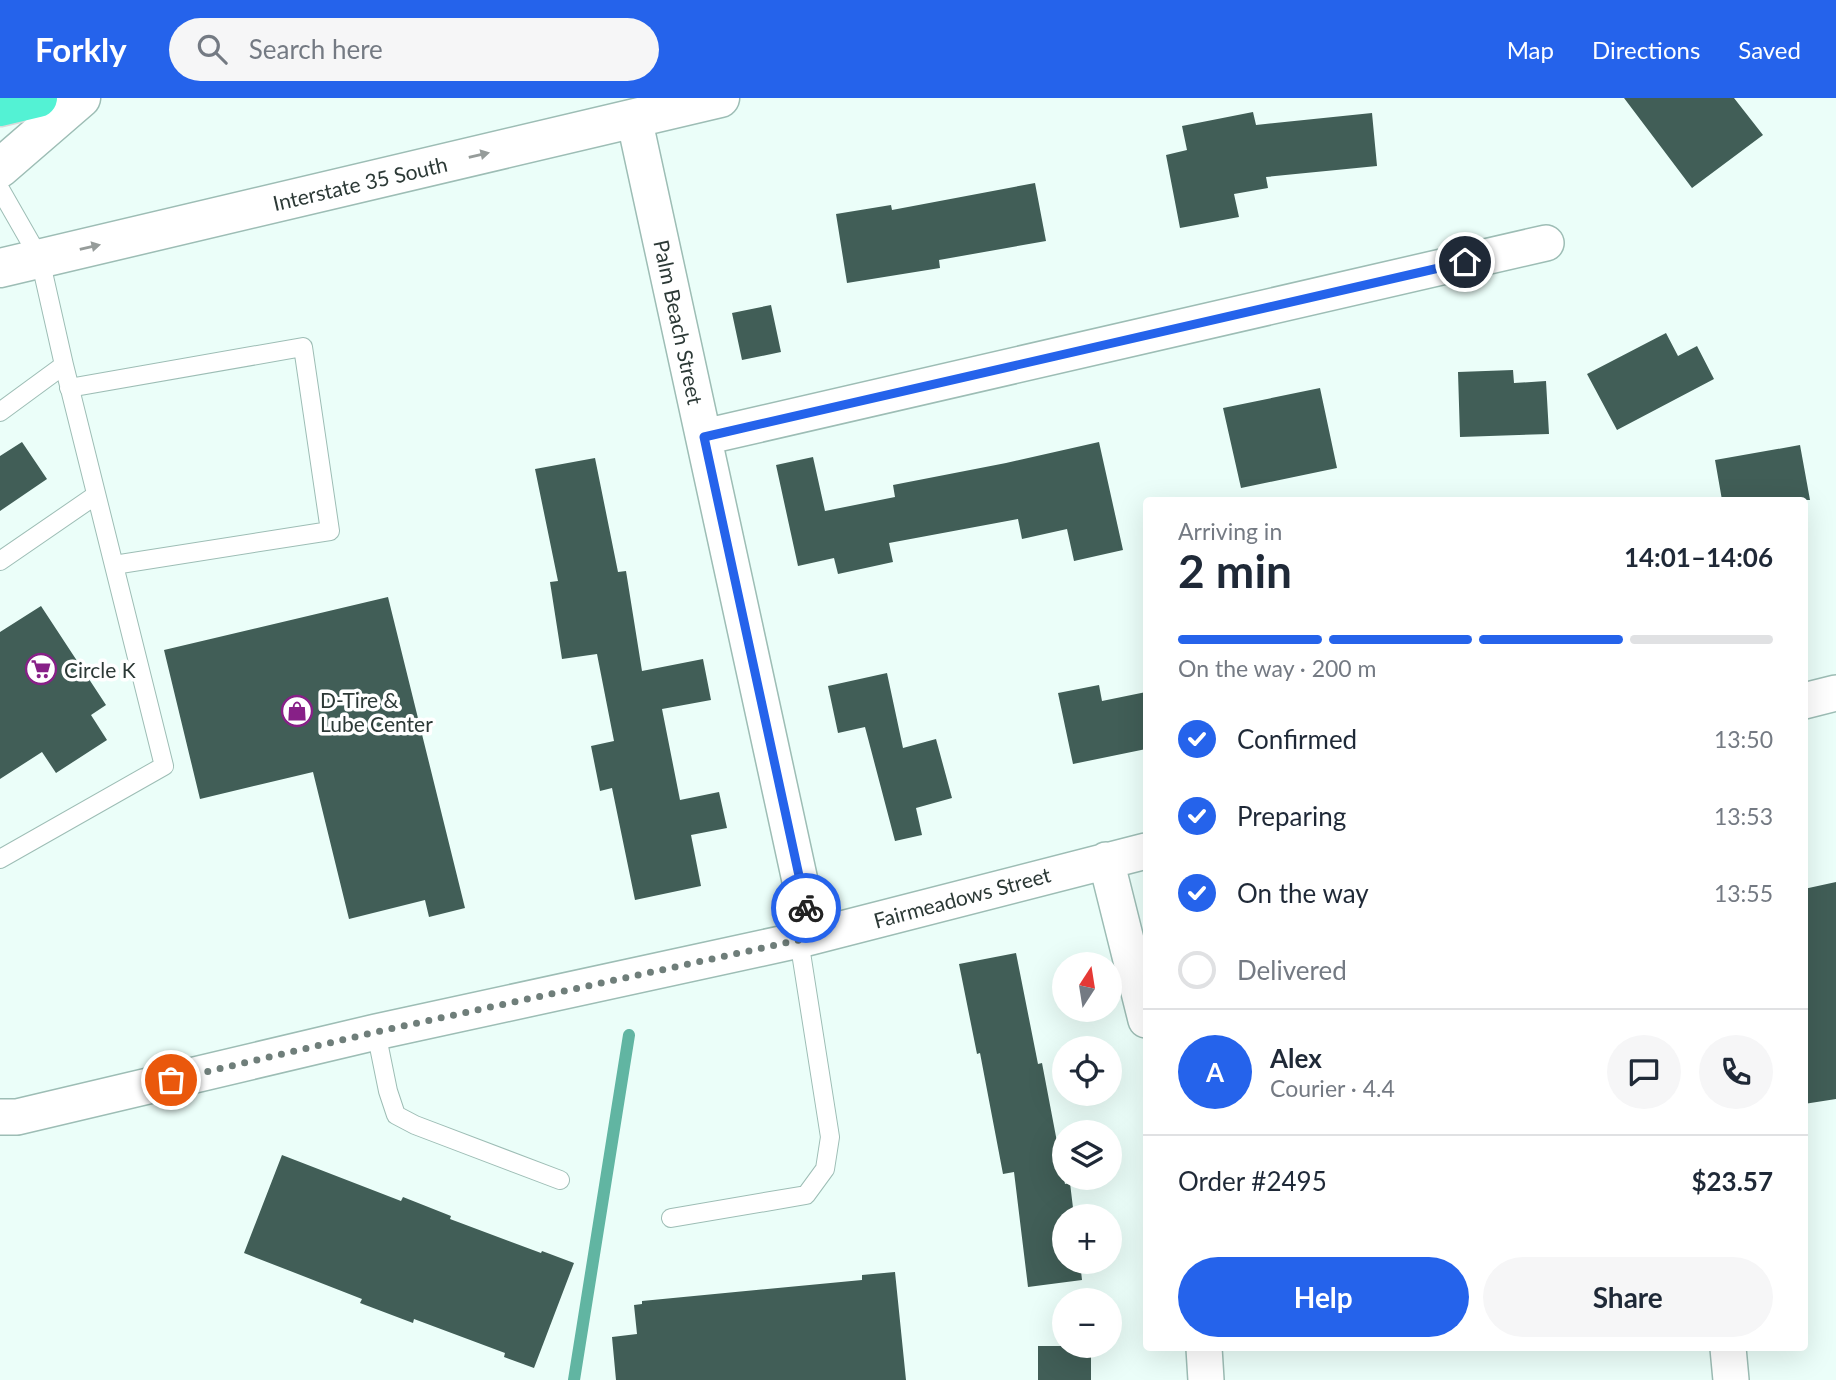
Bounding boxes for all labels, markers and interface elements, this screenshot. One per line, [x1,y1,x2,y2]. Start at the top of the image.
search box [169,18,659,81]
text: Forkly [35,29,127,69]
icon: search [193,30,231,68]
text: Search here [249,33,383,65]
text: Map [1507,35,1554,64]
text: Directions [1592,35,1700,64]
text: Saved [1738,35,1801,64]
one-way arrow [468,149,490,160]
street label: Interstate 35 South [270,151,450,215]
pin [1435,232,1495,292]
street label: Palm Beach Street [649,237,709,407]
one-way arrow [79,241,101,252]
icon: home [1446,243,1484,281]
text: Arriving in [1178,517,1282,545]
text: 14:01–14:06 [1624,541,1773,573]
text: 2 min [1178,543,1292,598]
supermarket icon: Circle K [24,652,58,686]
text: On the way · 200 m [1178,654,1377,682]
place label: Circle K [64,657,136,682]
place label: D-Tire & Lube Center [320,687,433,736]
shop icon: D-Tire & Lube Center [280,694,314,728]
icon: check [1178,720,1216,758]
text: Confirmed [1237,723,1357,755]
text: 13:50 [1714,725,1773,753]
icon: check [1178,797,1216,835]
text: Preparing [1237,800,1346,832]
text: 13:53 [1714,802,1773,830]
street label: Fairmeadows Street [871,861,1054,933]
courier [771,873,841,943]
icon: check [1178,874,1216,912]
text: On the way [1237,877,1369,909]
text: 13:55 [1714,879,1773,907]
icon: bike [787,889,825,927]
north arrow [1052,952,1122,1022]
map controls [1052,952,1122,1358]
text: Delivered [1237,954,1347,986]
button: chat [1607,1035,1681,1109]
button: phone [1699,1035,1773,1109]
button: locate [1052,1036,1122,1106]
text: Alex [1270,1042,1322,1074]
pin [141,1050,201,1110]
text: A [1206,1056,1224,1088]
icon: bag [152,1061,190,1099]
text: Courier · 4.4 [1270,1074,1395,1102]
button: layers [1052,1120,1122,1190]
text: Order #2495 [1178,1165,1327,1197]
text: $23.57 [1691,1165,1773,1197]
button: + [1052,1204,1122,1274]
button: Help [1178,1257,1469,1337]
button: Share [1483,1257,1773,1337]
button: − [1052,1288,1122,1358]

